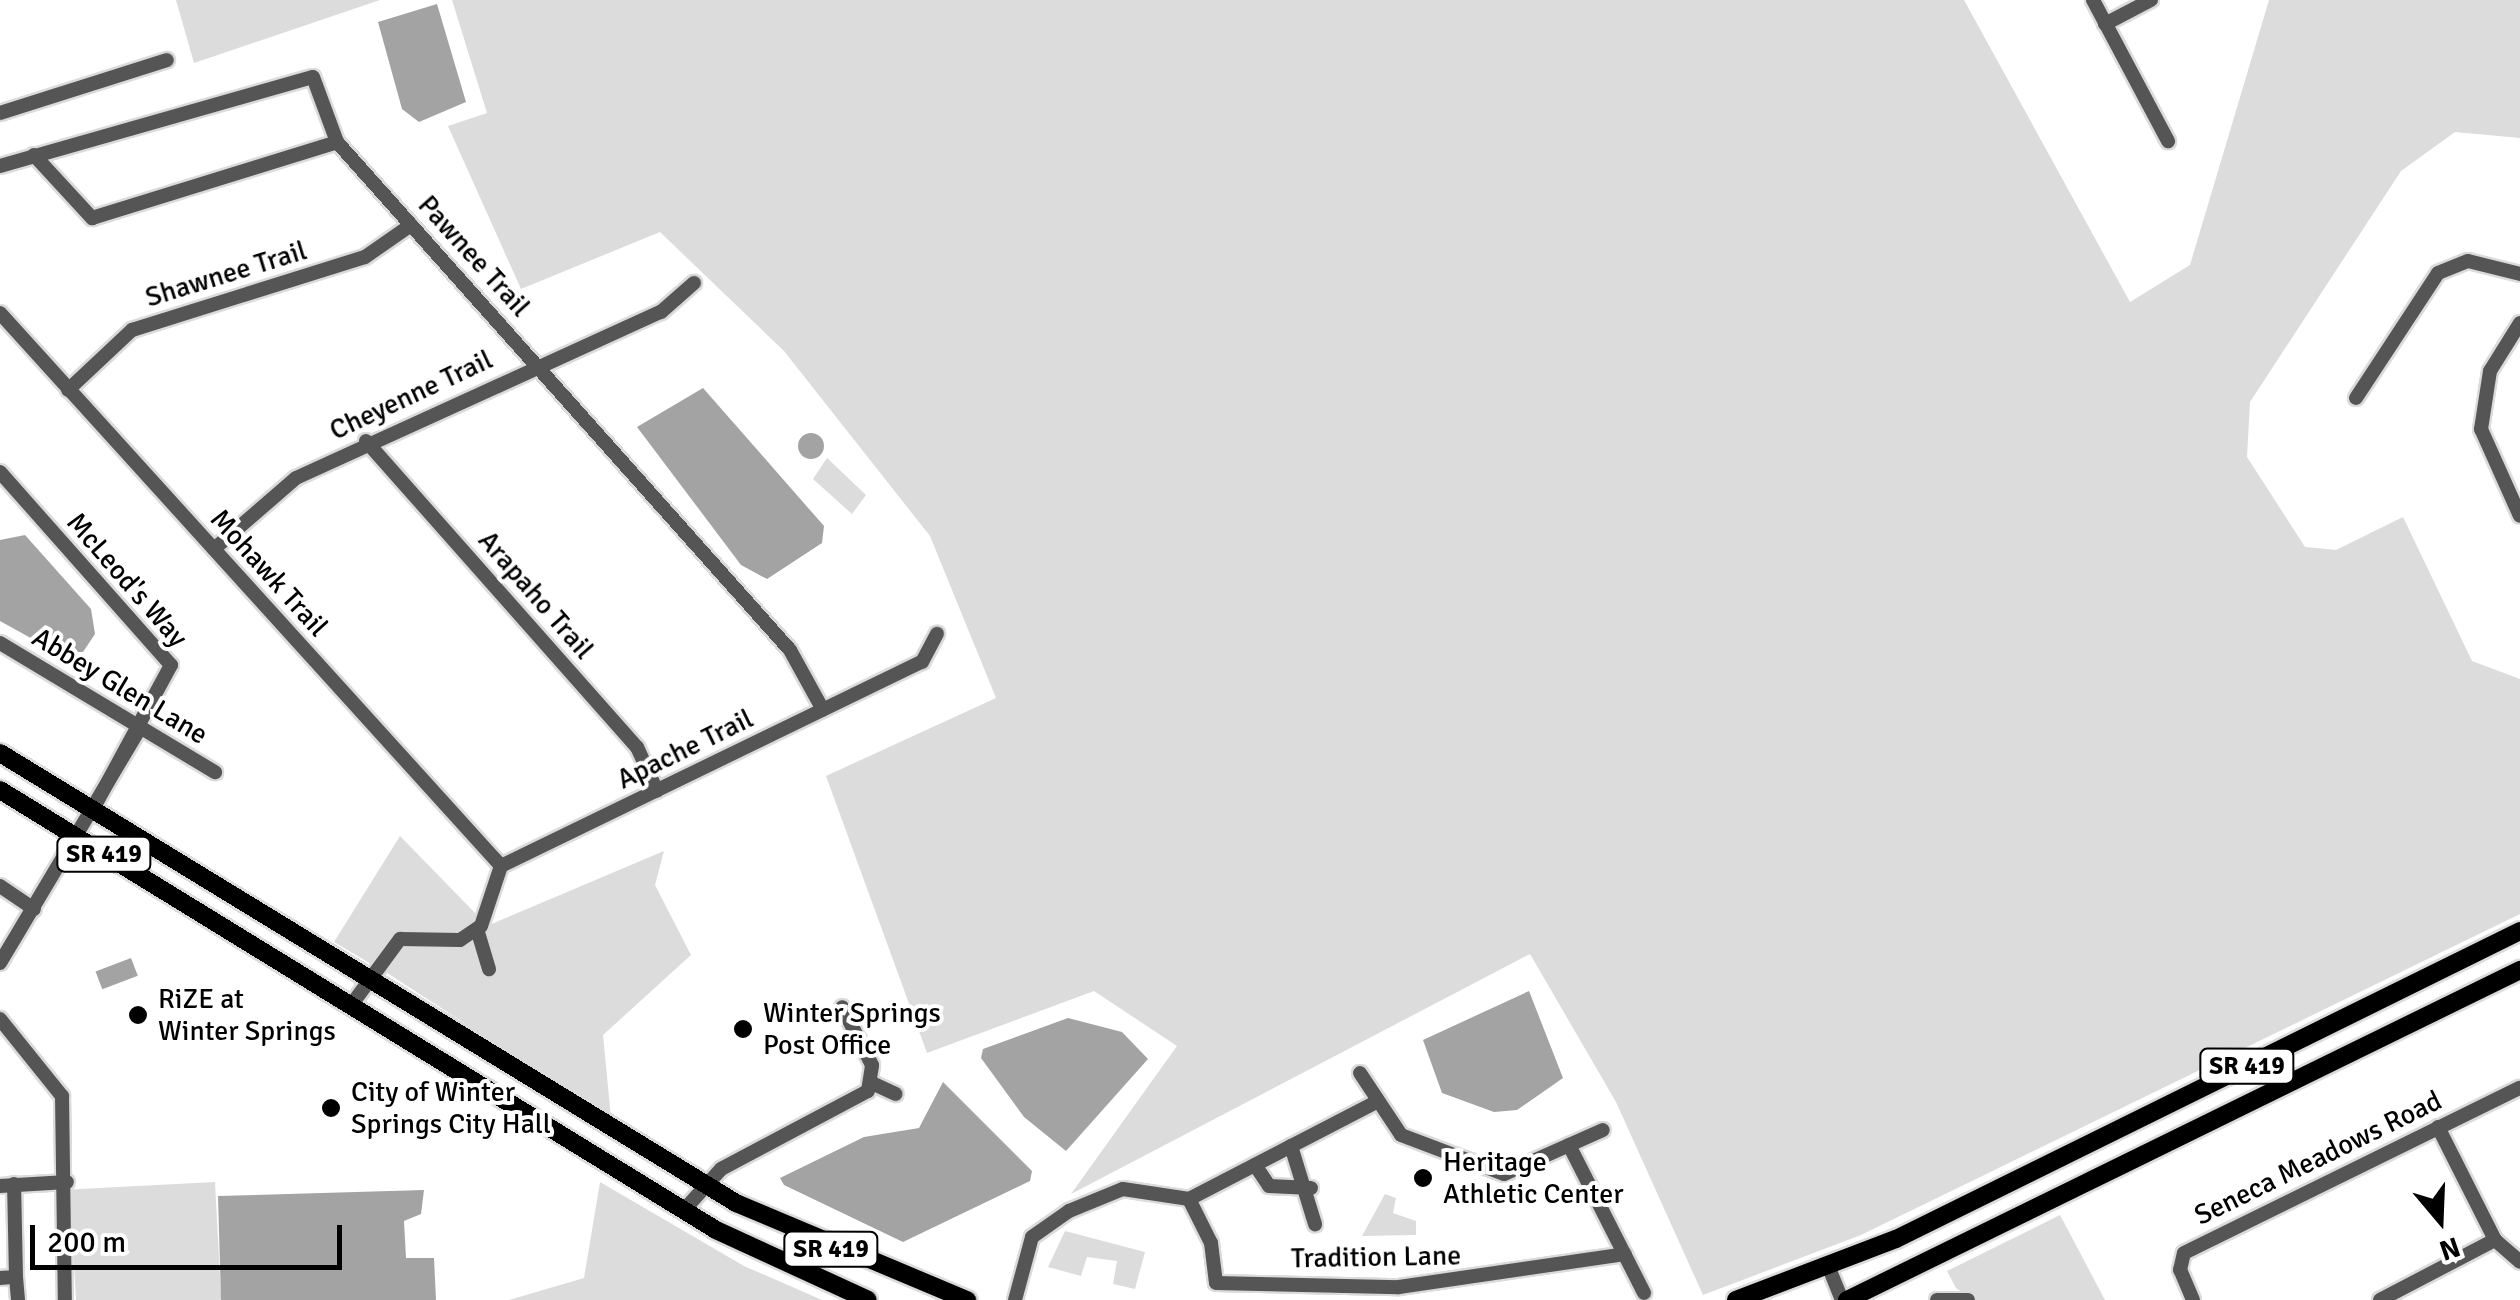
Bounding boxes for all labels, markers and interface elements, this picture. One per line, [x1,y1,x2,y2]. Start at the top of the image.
street label: Pawnee Trail [411,188,537,324]
street label: Shawnee Trail [141,234,311,314]
street label: Cheyenne Trail [324,343,498,447]
street label: Mohawk Trail [203,503,335,643]
street label: McLeod's Way [60,506,194,654]
street label: Arapaho Trail [471,524,601,666]
street label: Abbey Glen Lane [26,620,214,752]
street label: Apache Trail [611,702,759,796]
road number: SR 419 [54,834,154,874]
place label: RiZE at Winter Springs [158,982,336,1048]
place label: Winter Springs Post Office [763,996,941,1062]
marker: RiZE at Winter Springs [127,1004,149,1026]
marker: Winter Springs Post Office [732,1018,754,1040]
road number: SR 419 [2197,1046,2297,1086]
place label: City of Winter Springs City Hall [351,1075,551,1141]
street label: Seneca Meadows Road [2189,1084,2447,1232]
marker: City of Winter Springs City Hall [320,1097,342,1119]
place label: Heritage Athletic Center [1443,1145,1623,1211]
marker: Heritage Athletic Center [1412,1167,1434,1189]
north arrow [2390,1170,2490,1270]
scale bar [35,1205,348,1267]
text: 200 m [47,1224,126,1261]
road number: SR 419 [781,1229,881,1269]
text: N [2435,1229,2465,1268]
street label: Tradition Lane [1291,1239,1461,1275]

